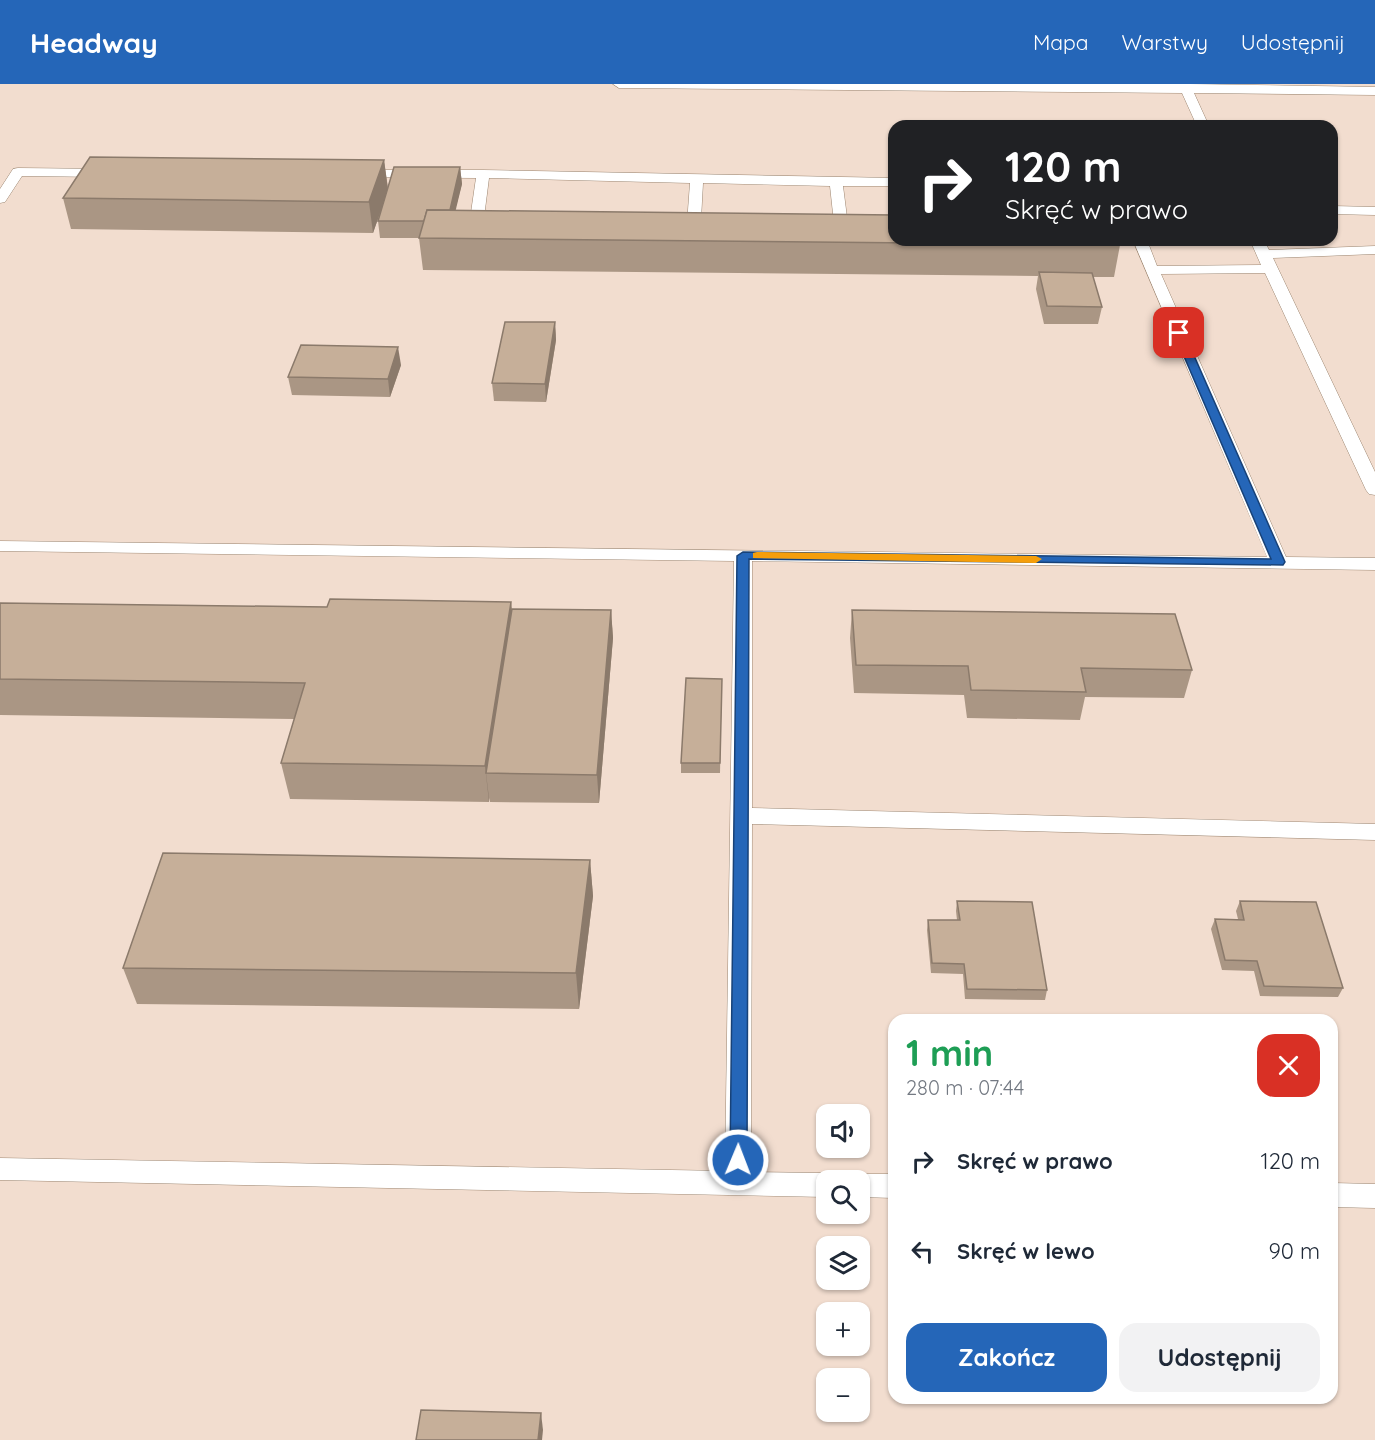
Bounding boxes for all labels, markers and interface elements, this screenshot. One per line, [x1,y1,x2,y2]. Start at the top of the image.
text: Headway [30,25,158,60]
text: Mapa [1033,29,1088,55]
text: Warstwy [1121,29,1208,55]
text: Udostępnij [1241,29,1345,55]
text: 120 m [1005,140,1122,193]
icon: right [906,144,984,222]
text: Skręć w prawo [1005,192,1188,226]
pin [1153,307,1204,358]
icon: arrive [1162,316,1195,349]
text: 1 min [906,1030,993,1075]
button: close [1257,1034,1320,1097]
text: 280 m · 07:44 [906,1075,1024,1100]
map controls [816,1104,870,1422]
button: sound [816,1104,870,1158]
position arrow [706,1128,770,1192]
icon: right [906,1145,939,1178]
text: Skręć w prawo [957,1147,1113,1175]
text: 120 m [1261,1147,1320,1175]
button: search [816,1170,870,1224]
icon: left [906,1235,939,1268]
button: layers [816,1236,870,1290]
text: Skręć w lewo [957,1237,1095,1265]
text: 90 m [1269,1237,1320,1265]
button: + [816,1302,870,1356]
button: Zakończ [906,1323,1107,1392]
button: Udostępnij [1119,1323,1320,1392]
button: − [816,1368,870,1422]

